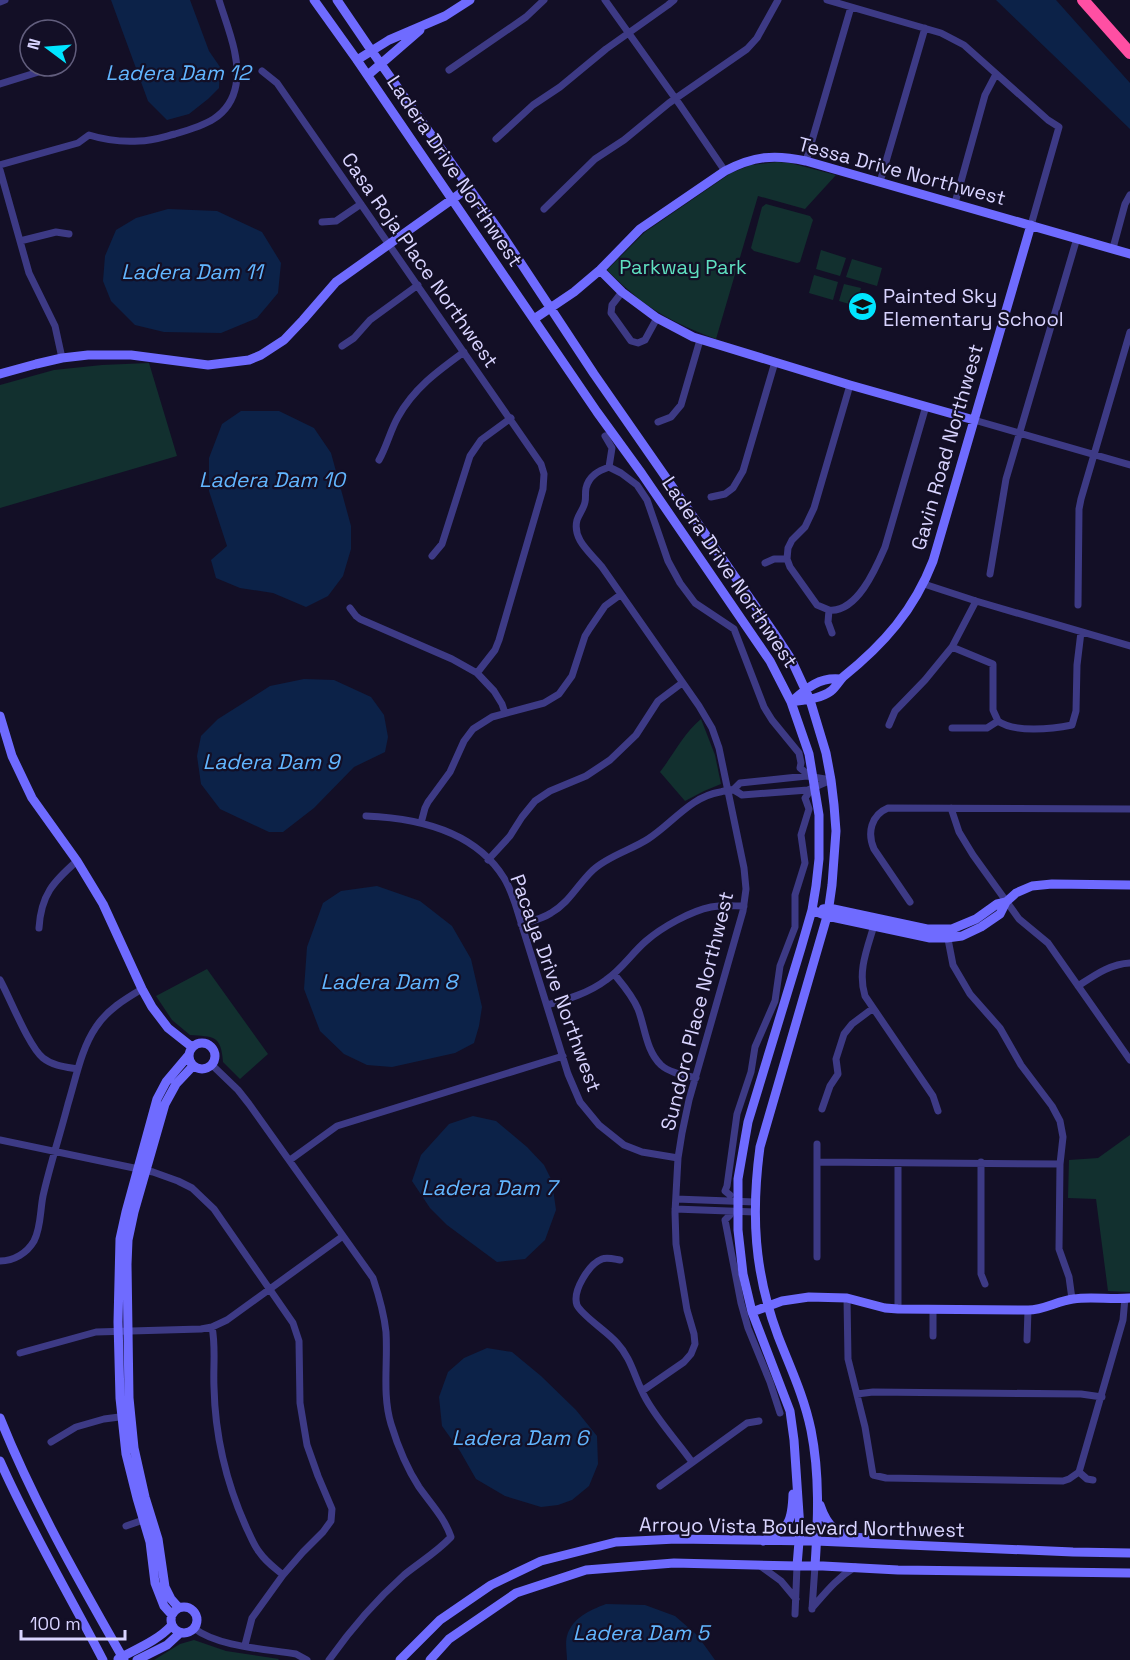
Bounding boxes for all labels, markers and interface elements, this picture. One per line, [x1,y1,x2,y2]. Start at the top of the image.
north arrow [18,18,78,78]
text: N [22,36,46,52]
water label: Ladera Dam 12 [105,59,253,86]
street label: Ladera Drive Northwest [381,70,529,272]
street label: Tessa Drive Northwest [795,131,1009,211]
street label: Casa Roja Place Northwest [336,147,504,373]
park label: Parkway Park [619,254,747,280]
water label: Ladera Dam 11 [121,258,265,285]
place label: Painted Sky Elementary School [883,283,1064,332]
school or university icon: Painted Sky Elementary School [846,291,878,323]
street label: Gavin Road Northwest [905,341,989,553]
water label: Ladera Dam 10 [199,466,348,493]
street label: Ladera Drive Northwest [656,471,804,673]
water label: Ladera Dam 9 [203,748,341,775]
street label: Pacaya Drive Northwest [504,871,608,1095]
street label: Sundoro Place Northwest [655,889,739,1133]
water label: Ladera Dam 8 [321,968,459,995]
water label: Ladera Dam 7 [421,1174,560,1201]
water label: Ladera Dam 6 [452,1424,590,1451]
street label: Arroyo Vista Boulevard Northwest [639,1511,965,1543]
scale bar [21,1603,124,1641]
text: 100 m [30,1612,81,1635]
water label: Ladera Dam 5 [573,1619,712,1646]

